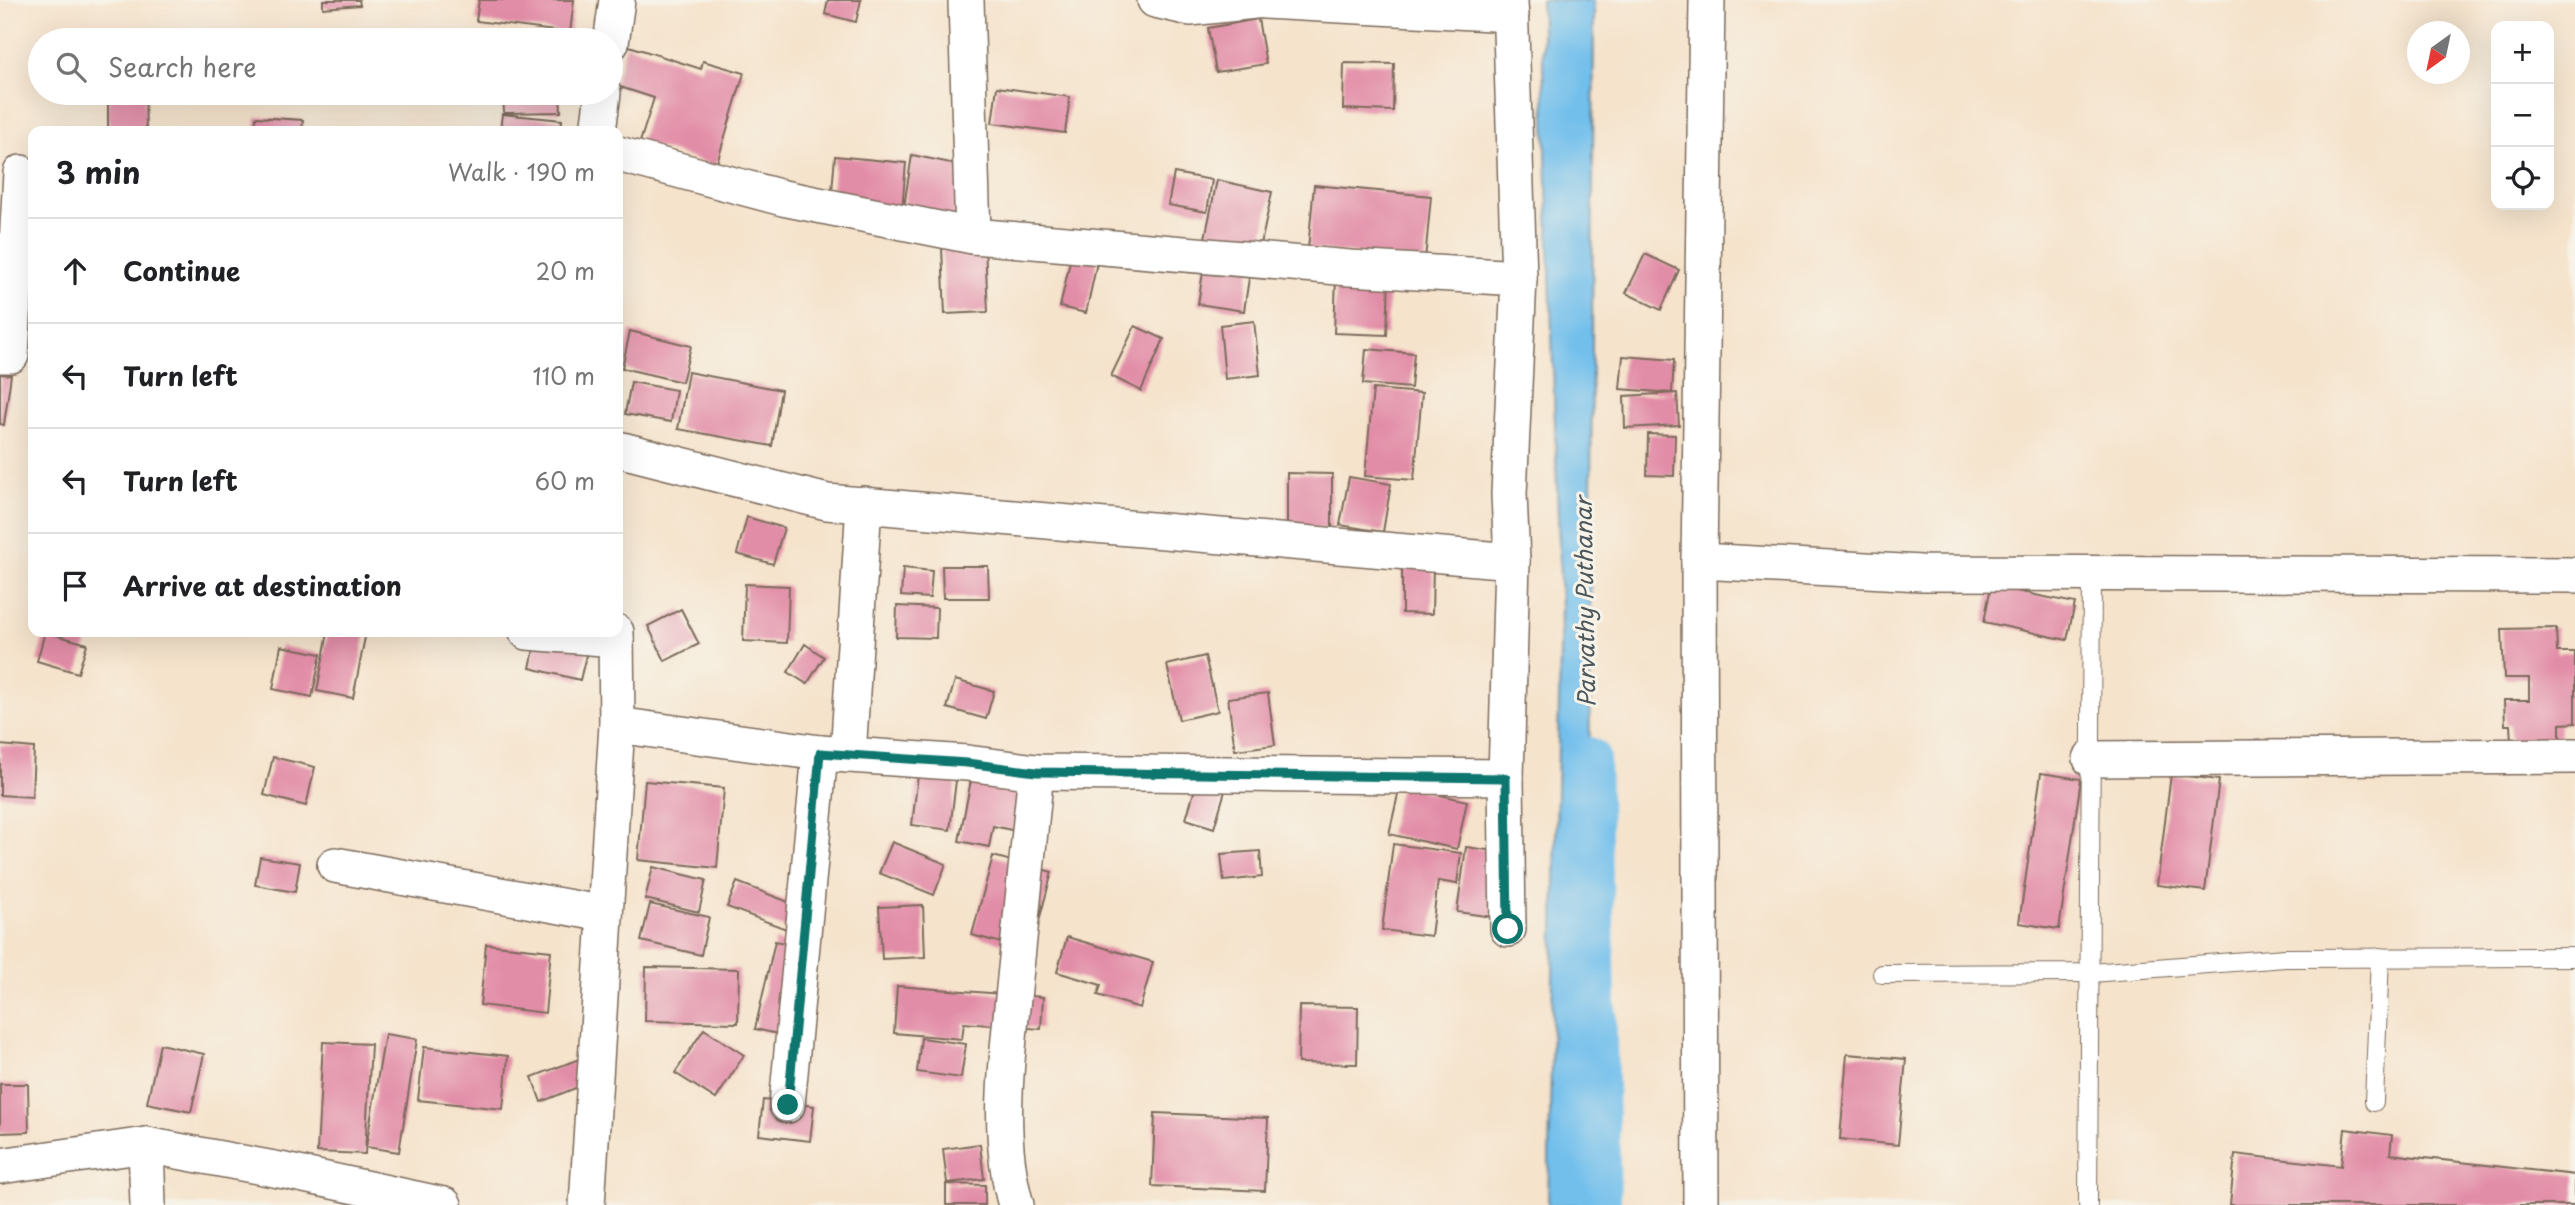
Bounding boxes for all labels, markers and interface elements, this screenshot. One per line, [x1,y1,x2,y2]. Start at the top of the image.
north arrow [2407,21,2470,84]
map controls [2491,21,2554,210]
button: + [2491,21,2554,84]
search box [28,28,623,105]
text: Search here [108,47,257,86]
icon: search [52,48,90,86]
button: − [2491,84,2554,147]
button: locate [2491,147,2554,210]
text: 3 min [56,149,141,194]
text: Walk · 190 m [448,154,595,189]
text: Continue [123,251,240,290]
icon: ahead [56,252,94,290]
text: 20 m [536,253,595,288]
text: Turn left [123,356,238,395]
icon: left [56,357,94,395]
text: 110 m [533,358,595,393]
text: Turn left [123,461,238,500]
icon: left [56,462,94,500]
text: 60 m [535,463,595,498]
water label: Parvathy Puthanar [1565,493,1603,707]
text: Arrive at destination [123,566,402,605]
icon: arrive [56,567,94,605]
route start [1492,913,1523,944]
route end [772,1089,803,1120]

